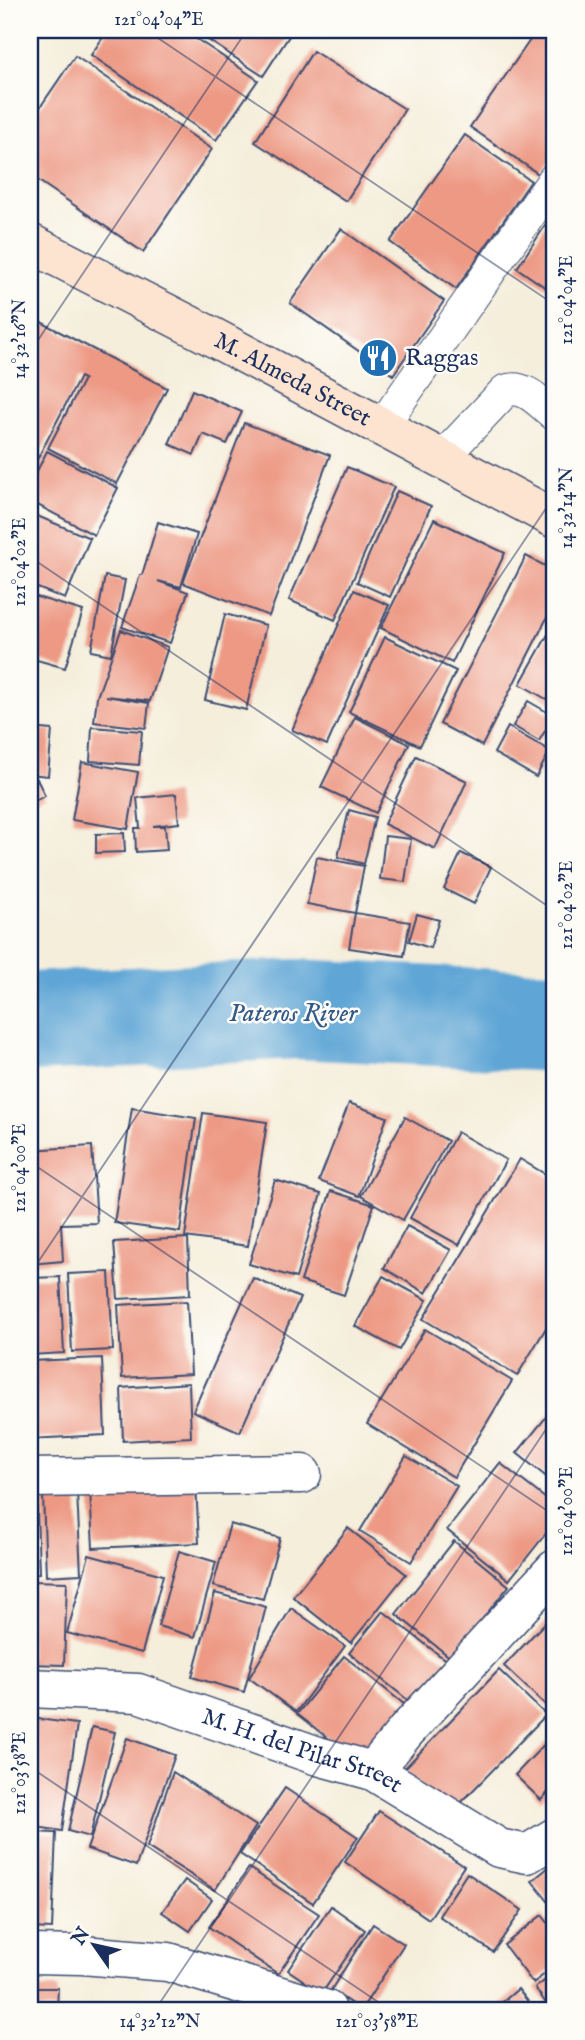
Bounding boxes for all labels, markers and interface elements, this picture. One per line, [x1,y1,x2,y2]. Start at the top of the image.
text: 121°04'04"E [114,9,204,32]
text: 121°04'04"E [556,255,579,345]
text: 14°32'16"N [9,298,32,379]
street label: M. Almeda Street [209,325,376,434]
restaurant icon: Raggas [357,337,399,379]
place label: Raggas [405,343,478,374]
text: 14°32'14"N [556,467,579,549]
text: 121°04'02"E [9,518,32,606]
text: 121°04'02"E [556,861,579,949]
water label: Pateros River [229,997,358,1030]
text: 121°04'00"E [9,1123,32,1213]
text: 121°04'00"E [556,1466,579,1556]
street label: M. H. del Pilar Street [198,1701,408,1801]
text: 121°03'58"E [9,1731,32,1815]
north arrow [60,1910,130,1980]
text: N [66,1923,96,1951]
text: 14°32'12"N [119,2011,201,2034]
text: 121°03'58"E [335,2011,419,2034]

